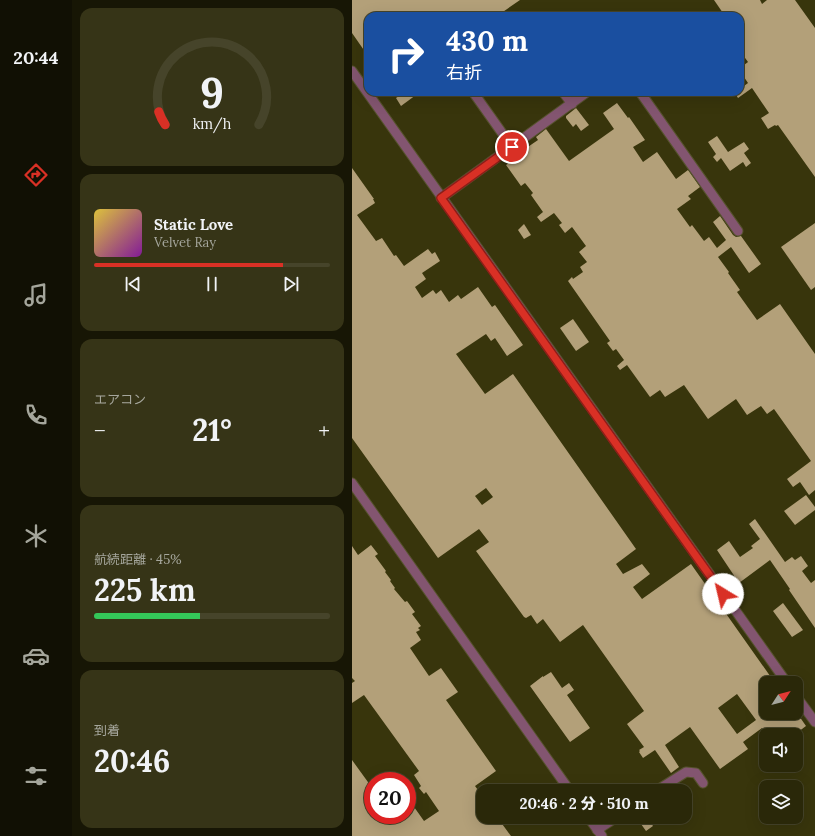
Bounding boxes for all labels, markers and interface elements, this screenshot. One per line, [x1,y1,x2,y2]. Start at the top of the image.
text: 430 m [446,23,528,59]
icon: right [380,28,432,80]
text: 20:44 [13,46,59,69]
text: 右折 [446,61,482,84]
text: 9 [200,66,224,119]
text: km/h [193,114,232,133]
pin [495,130,529,164]
icon: arrive [501,136,523,158]
icon: directions [22,161,50,189]
text: Static Love [154,215,233,234]
text: Velvet Ray [154,234,216,251]
icon: previous [122,273,144,295]
icon: pause [201,273,223,295]
icon: next [280,273,302,295]
icon: music [22,281,50,309]
text: エアコン [94,391,146,408]
icon: phone [22,401,50,429]
text: 21° [192,411,232,449]
text: − [94,416,106,444]
text: + [318,416,330,444]
icon: climate [22,522,50,550]
text: 航続距離 · 45% [94,551,182,568]
text: 225 km [94,571,196,609]
position arrow [702,573,744,615]
icon: car [22,642,50,670]
north arrow [759,676,803,720]
map controls [759,676,803,824]
text: 到着 [94,722,120,739]
button: sound [759,728,803,772]
text: 20:46 [94,742,170,780]
icon: filters [22,762,50,790]
speed limit sign: 20 [364,772,416,824]
button: layers [759,780,803,824]
text: 20:46 · 2 分 · 510 m [519,794,649,813]

